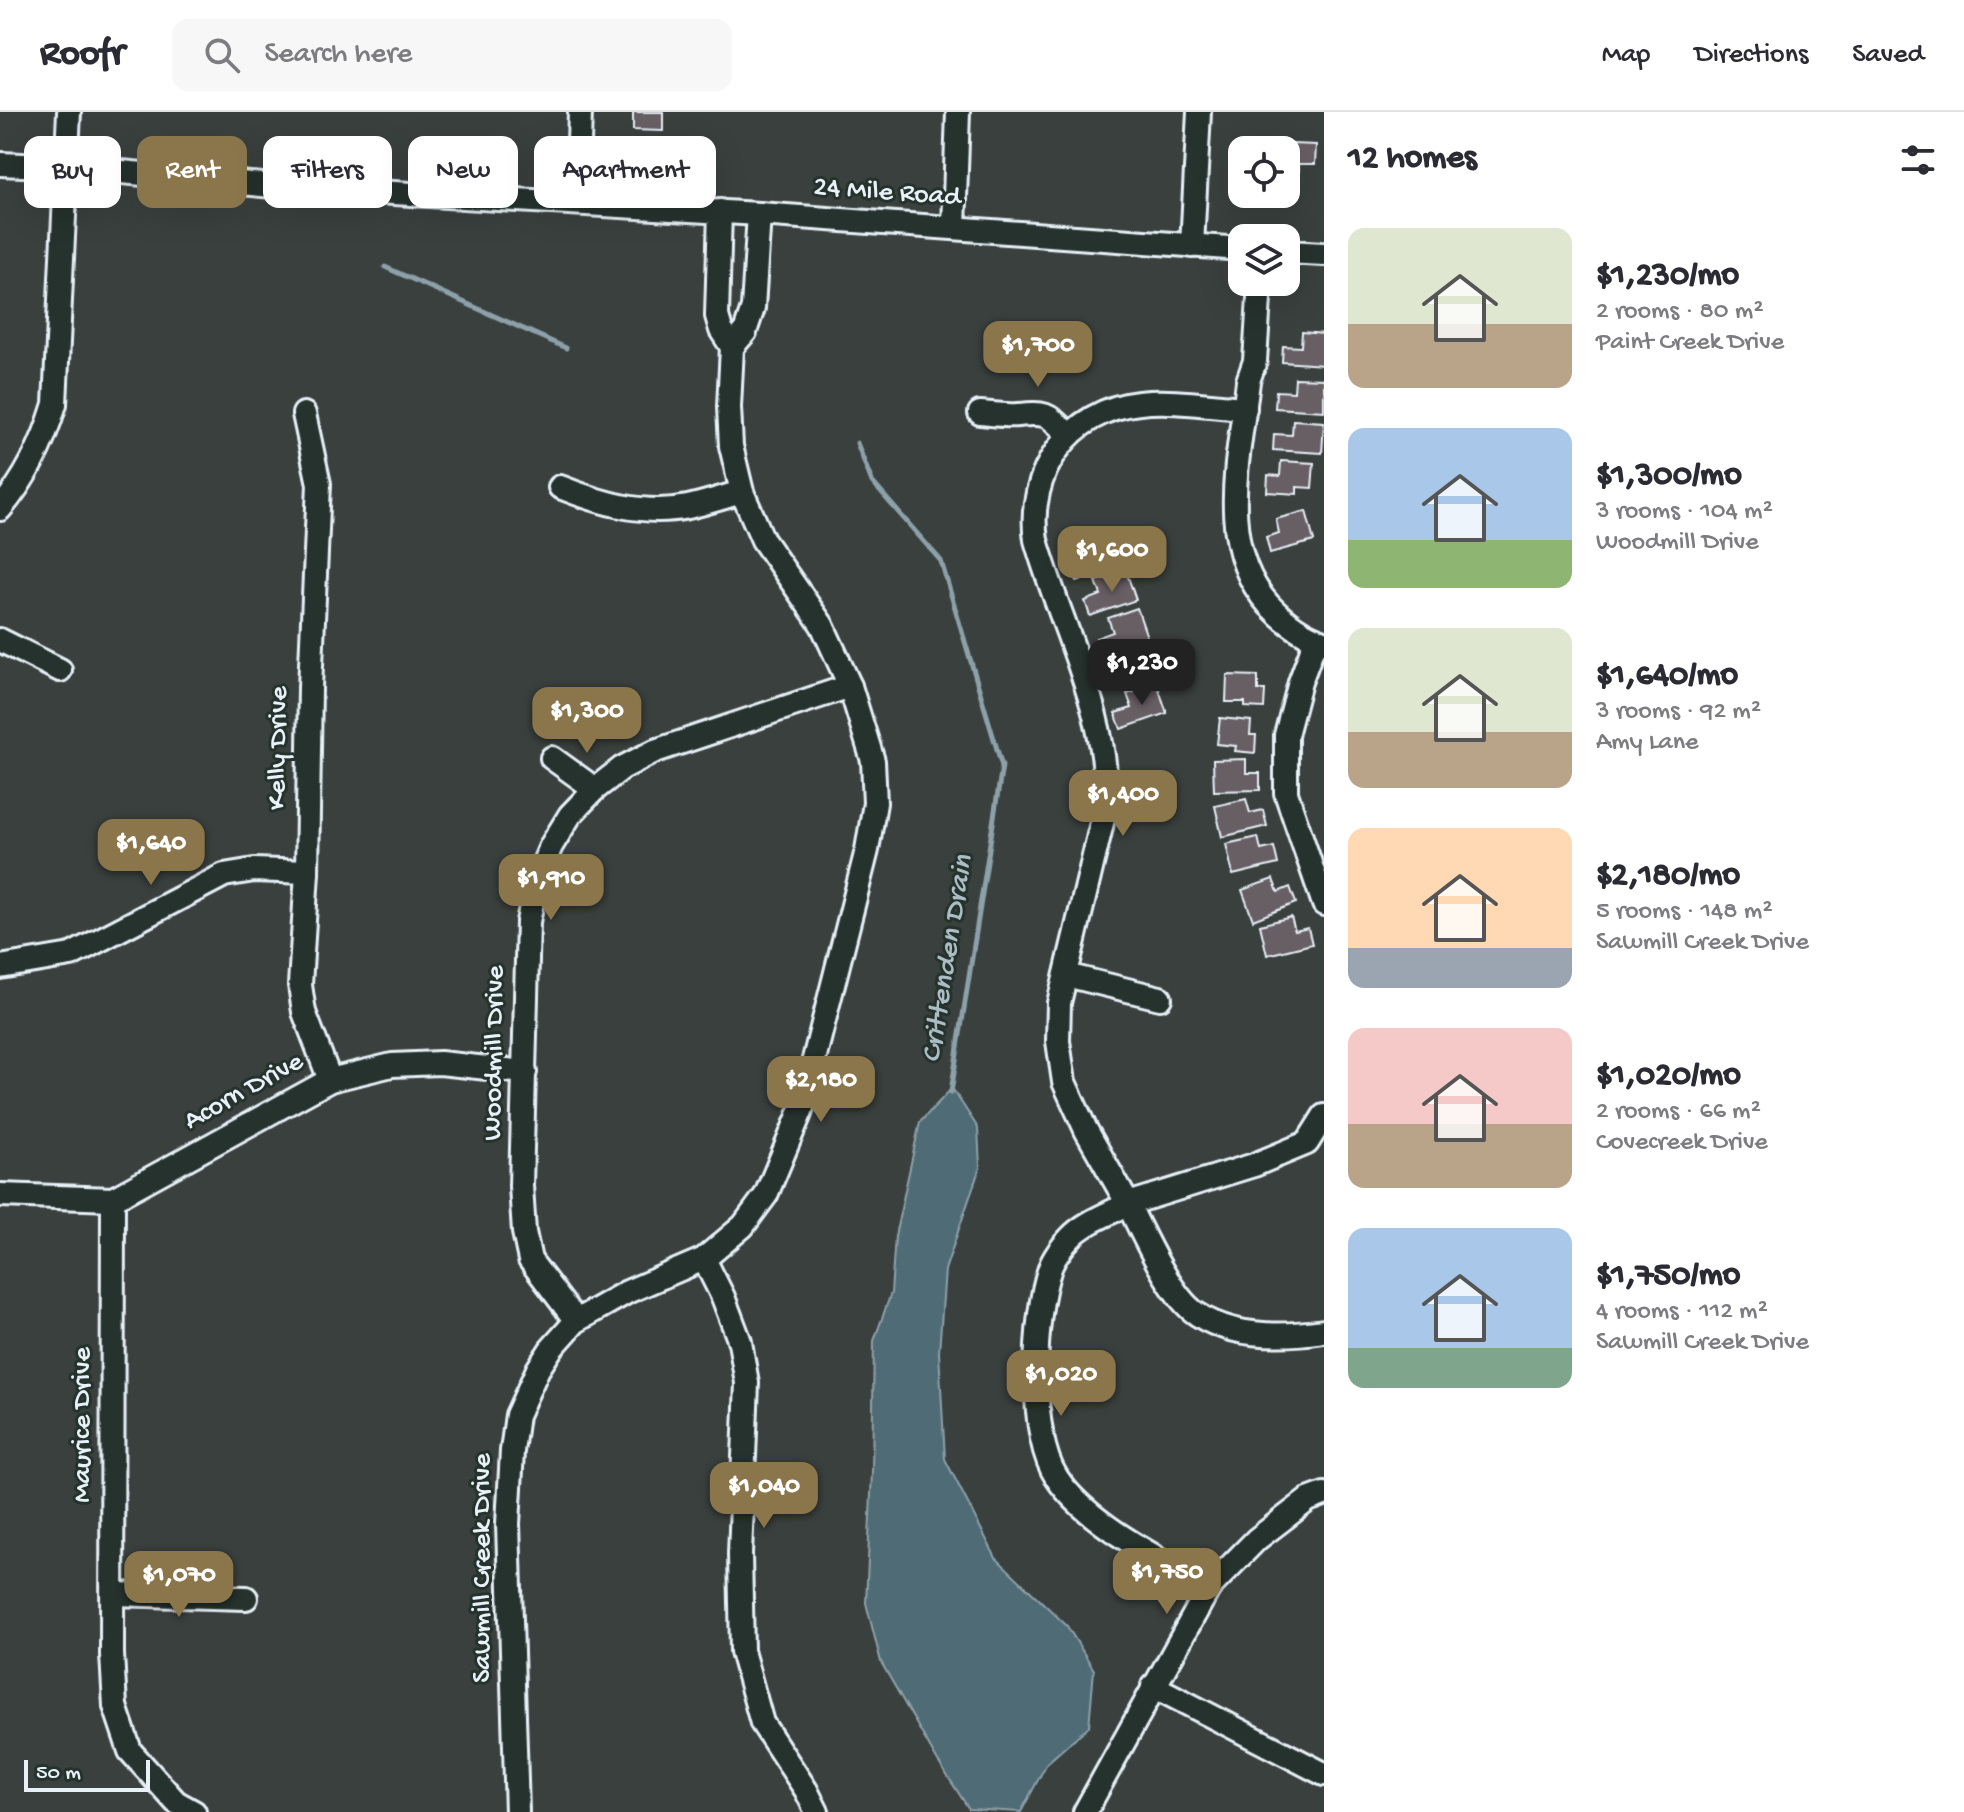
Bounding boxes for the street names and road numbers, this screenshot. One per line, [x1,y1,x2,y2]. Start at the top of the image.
street label: 24 Mile Road [812,171,964,215]
street label: Kelly Drive [261,685,297,810]
street label: Woodmill Drive [477,965,513,1141]
street label: Acorn Drive [179,1045,310,1138]
street label: Maurice Drive [67,1347,100,1503]
street label: Sawmill Creek Drive [467,1453,500,1683]

